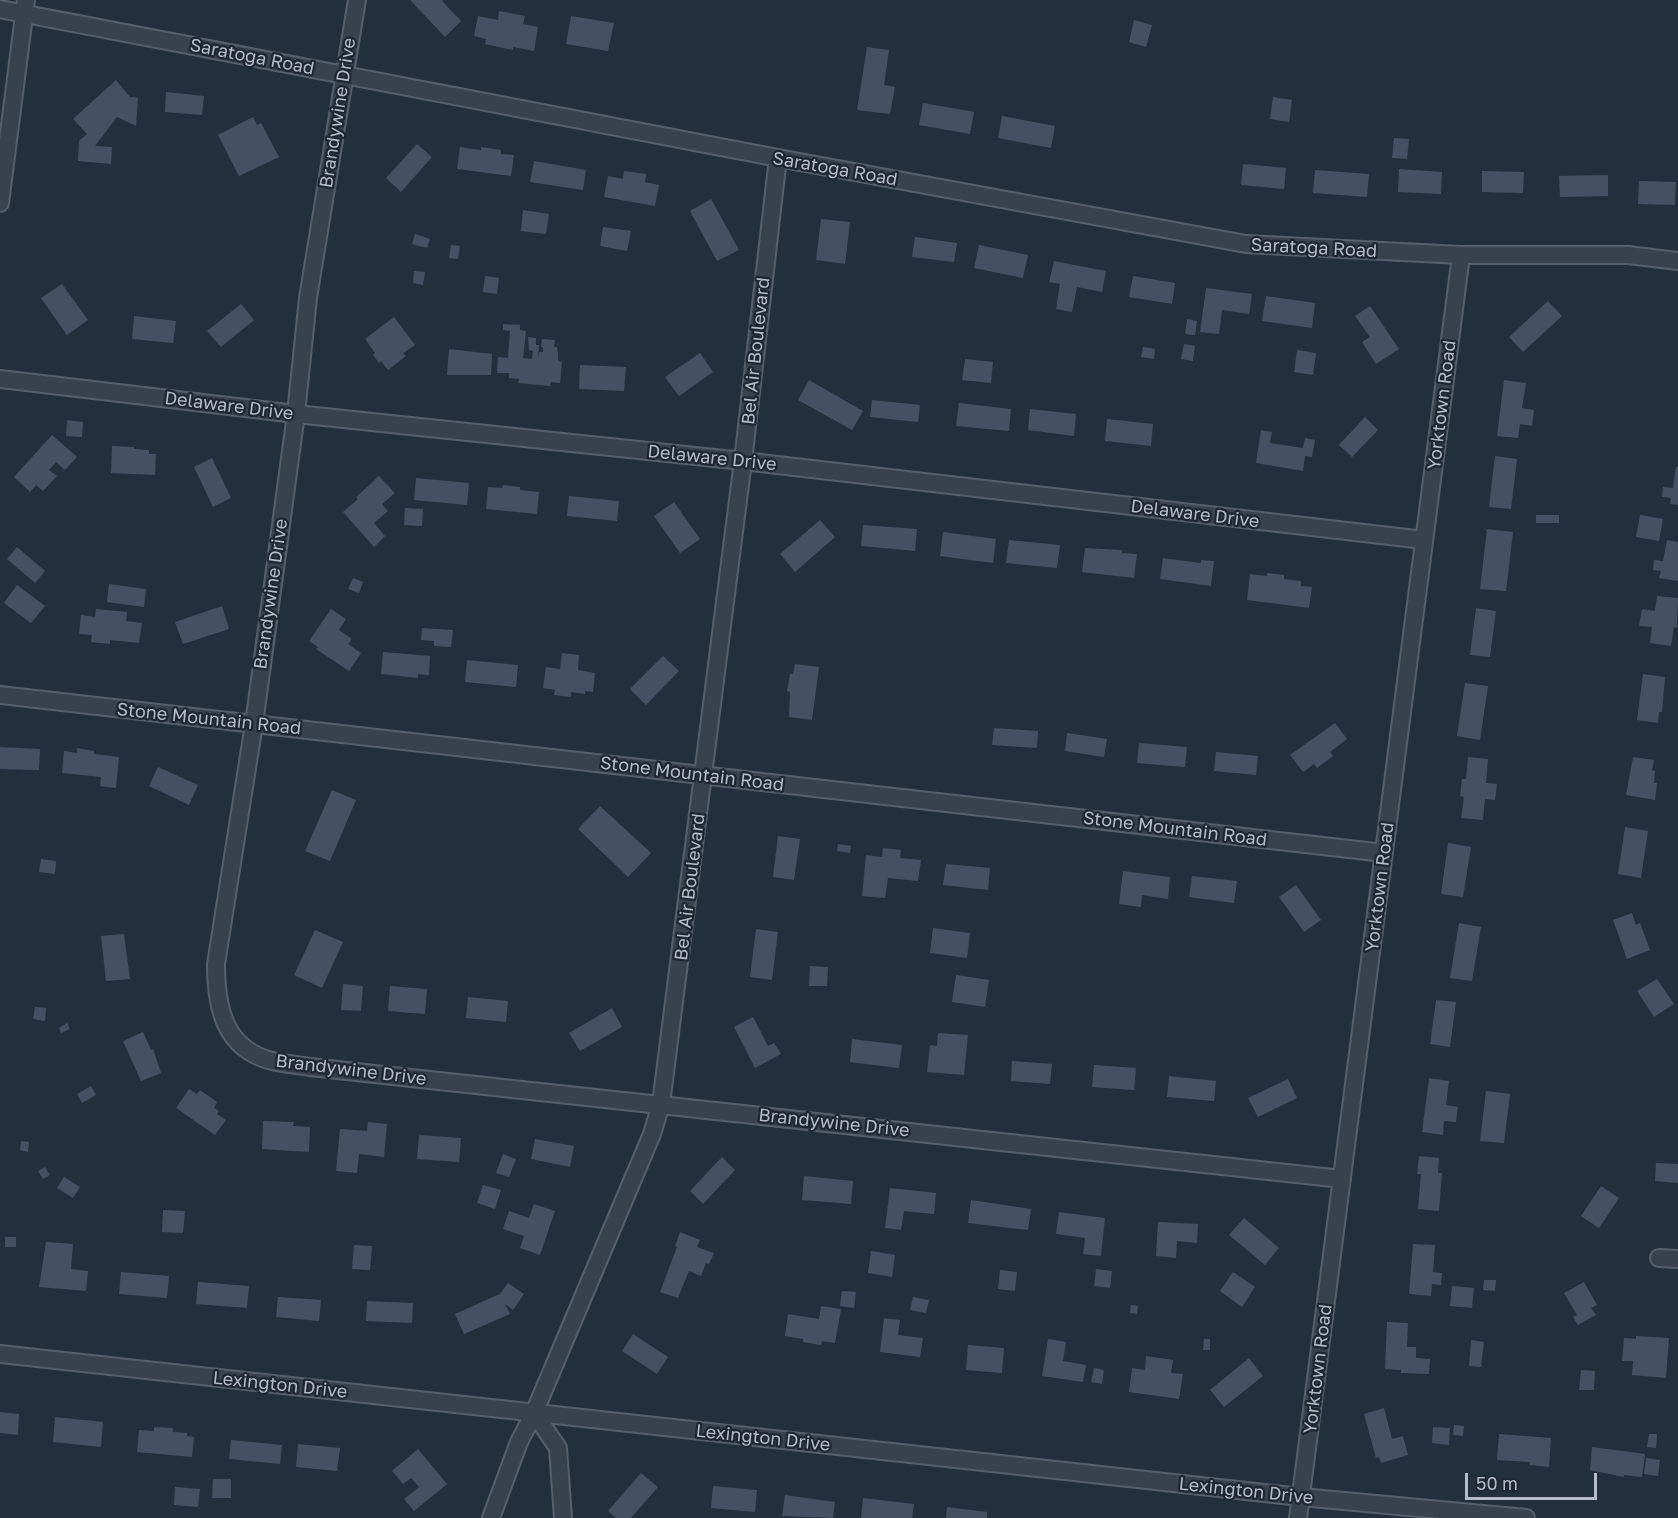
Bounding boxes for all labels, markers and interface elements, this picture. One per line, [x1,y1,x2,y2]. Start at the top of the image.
street label: Saratoga Road [188,34,316,80]
street label: Brandywine Drive [315,36,361,190]
street label: Saratoga Road [771,147,899,191]
street label: Saratoga Road [1250,234,1378,262]
street label: Bel Air Boulevard [738,276,774,426]
street label: Yorktown Road [1423,339,1461,471]
street label: Delaware Drive [163,387,295,425]
street label: Delaware Drive [646,440,778,476]
street label: Delaware Drive [1129,495,1261,533]
street label: Brandywine Drive [250,517,292,671]
street label: Stone Mountain Road [116,699,302,739]
street label: Stone Mountain Road [599,752,785,796]
street label: Stone Mountain Road [1082,807,1268,851]
street label: Bel Air Boulevard [670,812,710,962]
street label: Yorktown Road [1361,821,1399,953]
street label: Brandywine Drive [274,1050,428,1090]
street label: Brandywine Drive [757,1104,911,1142]
street label: Yorktown Road [1299,1303,1337,1435]
street label: Lexington Drive [212,1367,348,1403]
street label: Lexington Drive [695,1420,831,1456]
scale bar [1468,1461,1600,1499]
text: 50 m [1476,1472,1518,1494]
street label: Lexington Drive [1178,1473,1314,1509]

